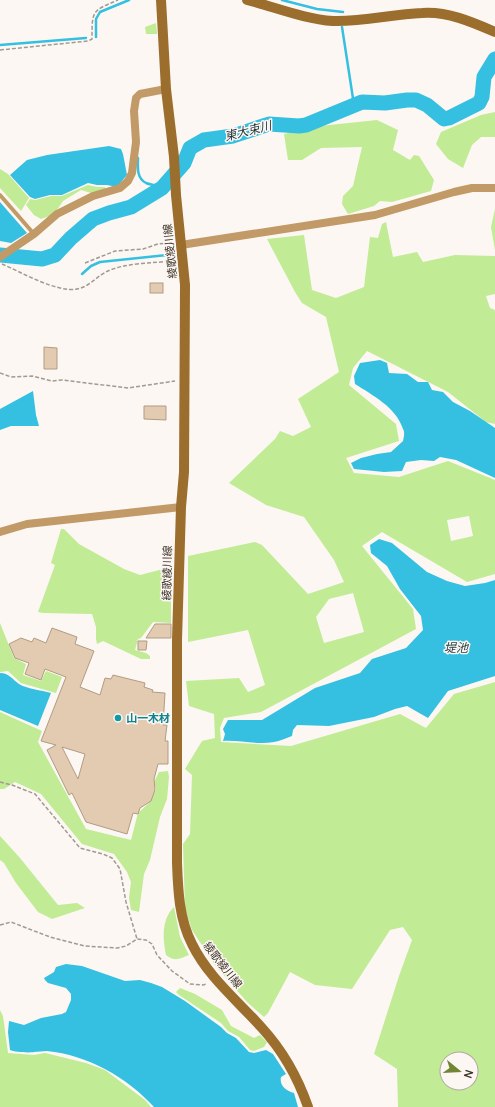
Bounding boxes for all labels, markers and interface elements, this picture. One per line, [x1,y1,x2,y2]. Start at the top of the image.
water label: 東大束川 [223,116,275,145]
street label: 綾歌綾川線 [159,223,180,279]
street label: 綾歌綾川線 [159,545,174,601]
water label: 堤池 [444,639,469,656]
place label: 山一木材 [126,710,170,725]
marker: 山一木材 [113,713,123,723]
street label: 綾歌綾川線 [201,938,246,991]
north arrow [439,1051,479,1091]
text: N [461,1068,477,1080]

